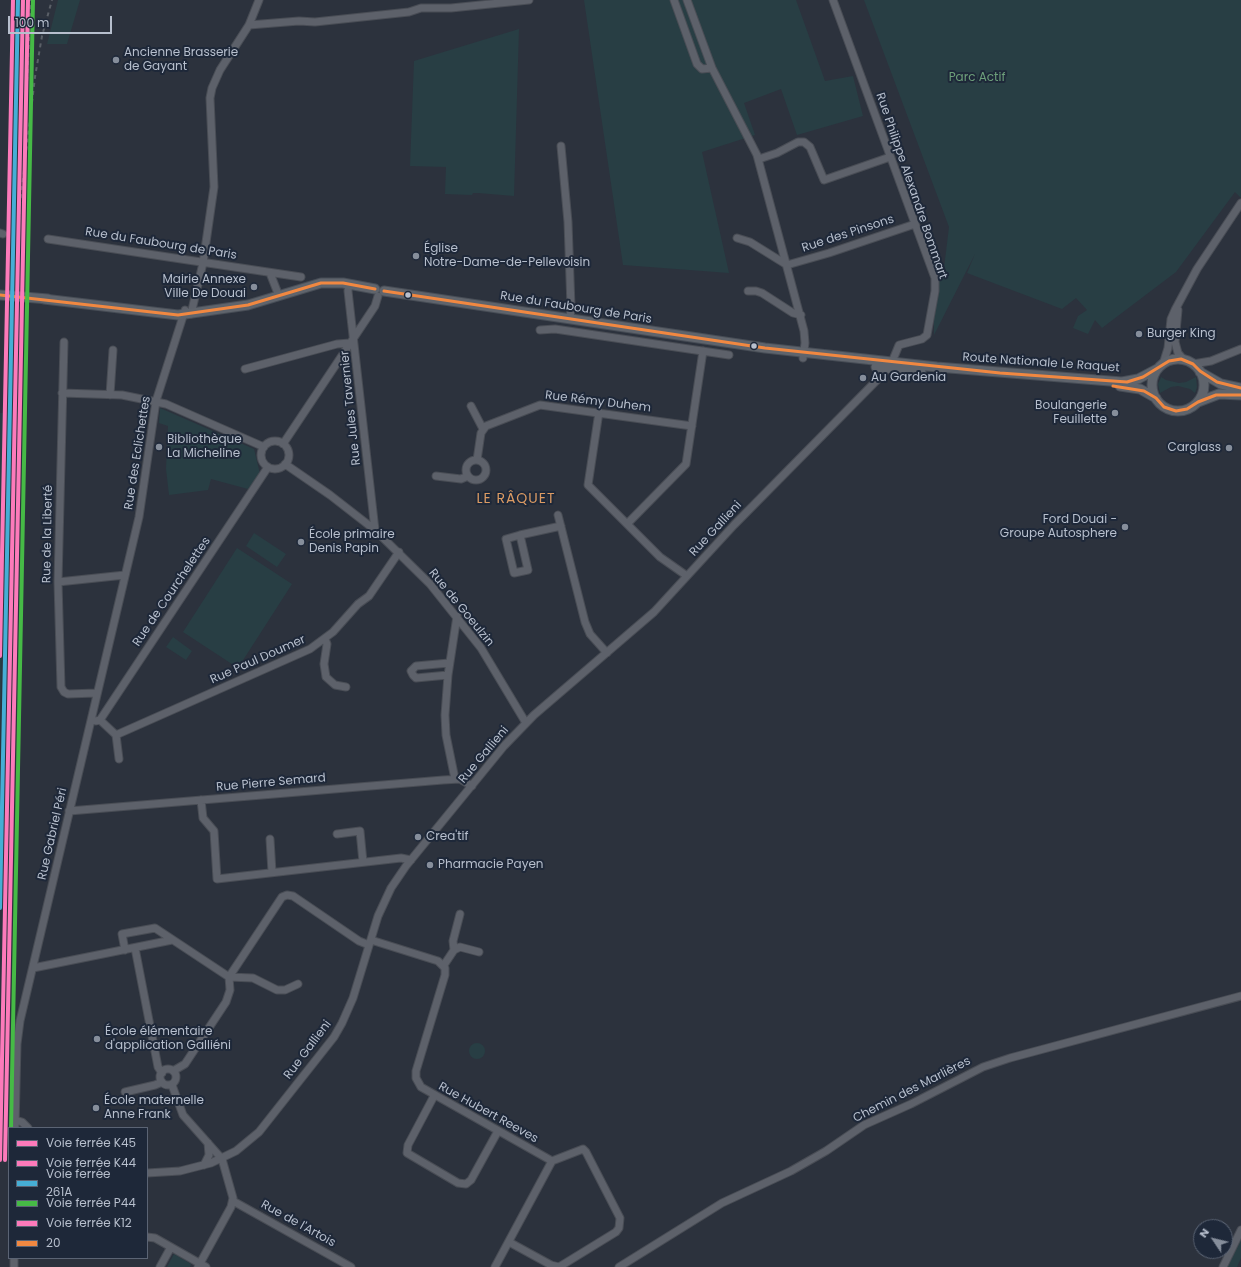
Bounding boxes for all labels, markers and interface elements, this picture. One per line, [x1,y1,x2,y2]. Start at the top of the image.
scale bar [10,8,114,34]
text: 100 m [15,14,49,31]
place label: Ancienne Brasserie de Gayant [124,46,238,74]
marker: Ancienne Brasserie de Gayant [111,55,121,65]
park label: Parc Actif [949,71,1005,85]
street label: Rue Philippe Alexandre Bommart [872,91,950,281]
street label: Rue des Pinsons [800,212,896,256]
street label: Rue du Faubourg de Paris [84,225,238,263]
place label: Église Notre-Dame-de-Pellevoisin [424,242,590,270]
marker: Église Notre-Dame-de-Pellevoisin [411,251,421,261]
place label: Mairie Annexe Ville De Douai [162,273,246,301]
marker: Mairie Annexe Ville De Douai [249,282,259,292]
street label: Rue du Faubourg de Paris [499,289,653,327]
unlabelled marker [403,290,413,300]
place label: Burger King [1147,327,1216,341]
marker: Burger King [1134,329,1144,339]
unlabelled marker [749,341,759,351]
street label: Rue Jules Tavernier [338,350,364,466]
street label: Route Nationale Le Raquet [962,350,1120,376]
place label: Au Gardenia [871,371,946,385]
marker: Au Gardenia [858,373,868,383]
street label: Rue Rémy Duhem [544,388,652,416]
street label: Rue des Eclichettes [122,395,154,511]
place label: Boulangerie Feuillette [1035,399,1107,427]
marker: Boulangerie Feuillette [1110,408,1120,418]
place label: Bibliothèque La Micheline [167,433,242,461]
place label: Carglass [1167,441,1221,455]
marker: Bibliothèque La Micheline [154,442,164,452]
marker: Carglass [1224,443,1234,453]
street label: Rue de la Liberté [40,485,56,583]
district label: LE RÂQUET [476,491,556,507]
street label: Rue Gallieni [687,498,745,560]
place label: Ford Douai - Groupe Autosphere [1000,513,1117,541]
marker: Ford Douai - Groupe Autosphere [1120,522,1130,532]
place label: École primaire Denis Papin [309,528,395,556]
street label: Rue de Courchelettes [130,535,214,649]
marker: École primaire Denis Papin [296,537,306,547]
street label: Rue de Goeulzin [425,566,497,650]
street label: Rue Paul Doumer [208,633,308,687]
street label: Rue Gallieni [456,724,512,786]
street label: Rue Pierre Semard [216,771,326,795]
street label: Rue Gabriel Péri [35,787,71,881]
place label: Crea'tif [426,830,468,844]
marker: Crea'tif [413,832,423,842]
place label: Pharmacie Payen [438,858,544,872]
marker: Pharmacie Payen [425,860,435,870]
street label: Rue Gallieni [281,1018,335,1082]
place label: École élémentaire d'application Galliéni [105,1025,231,1053]
marker: École élémentaire d'application Galliéni [92,1034,102,1044]
street label: Chemin des Marlières [851,1054,973,1126]
street label: Rue Hubert Reeves [436,1080,540,1146]
place label: École maternelle Anne Frank [104,1094,204,1122]
marker: École maternelle Anne Frank [91,1103,101,1113]
legend [8,1127,148,1259]
text: Voie ferrée K45 [46,1134,136,1151]
text: Voie ferrée K44 [46,1154,136,1171]
text: Voie ferrée 261A [46,1165,111,1200]
text: Voie ferrée P44 [46,1194,136,1211]
street label: Rue de l'Artois [258,1198,338,1250]
text: Voie ferrée K12 [46,1214,132,1231]
north arrow [1193,1219,1233,1259]
text: N [1195,1225,1213,1241]
text: 20 [46,1234,60,1251]

